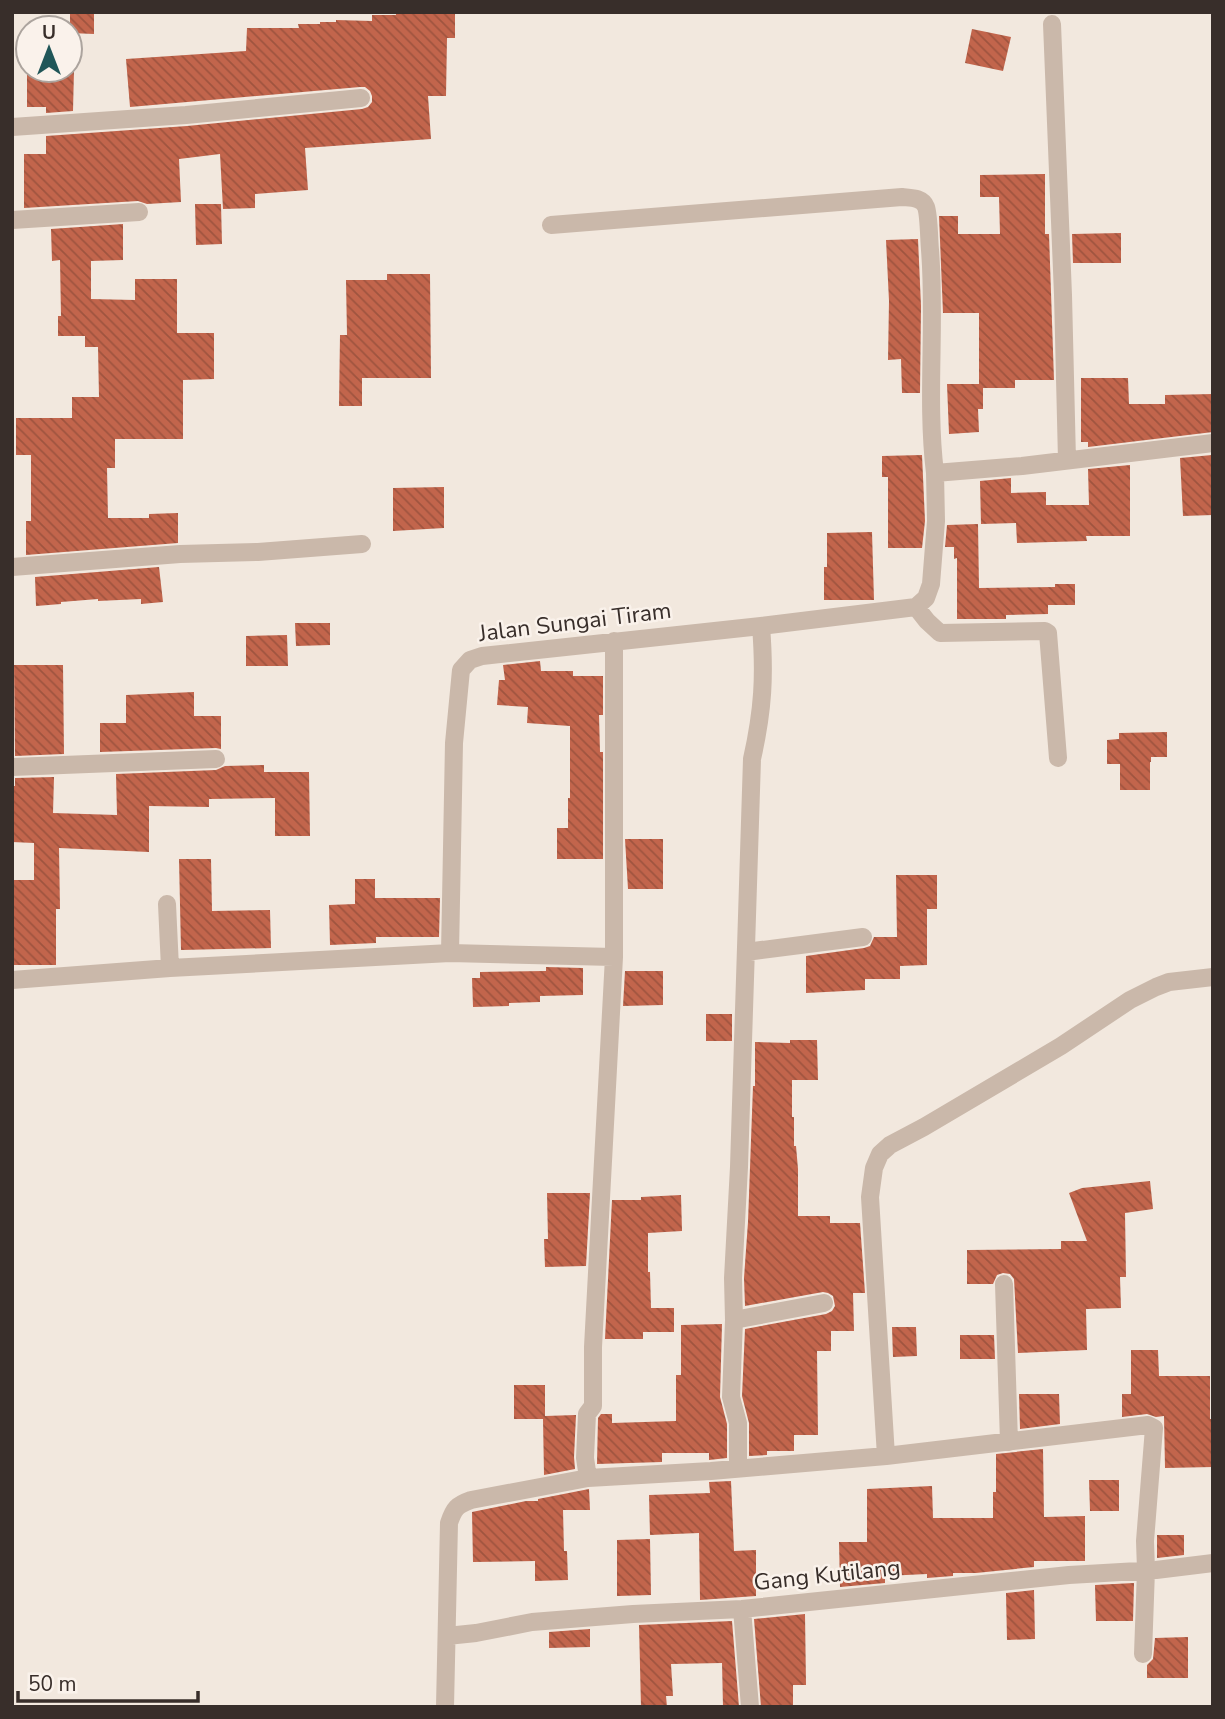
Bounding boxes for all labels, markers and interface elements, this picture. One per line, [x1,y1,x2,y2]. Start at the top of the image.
north arrow [14,14,84,84]
text: U [42,20,56,46]
street label: Jalan Sungai Tiram [476,595,673,649]
street label: Gang Kutilang [752,1552,902,1598]
scale bar [18,1660,198,1704]
text: 50 m [28,1670,77,1698]

